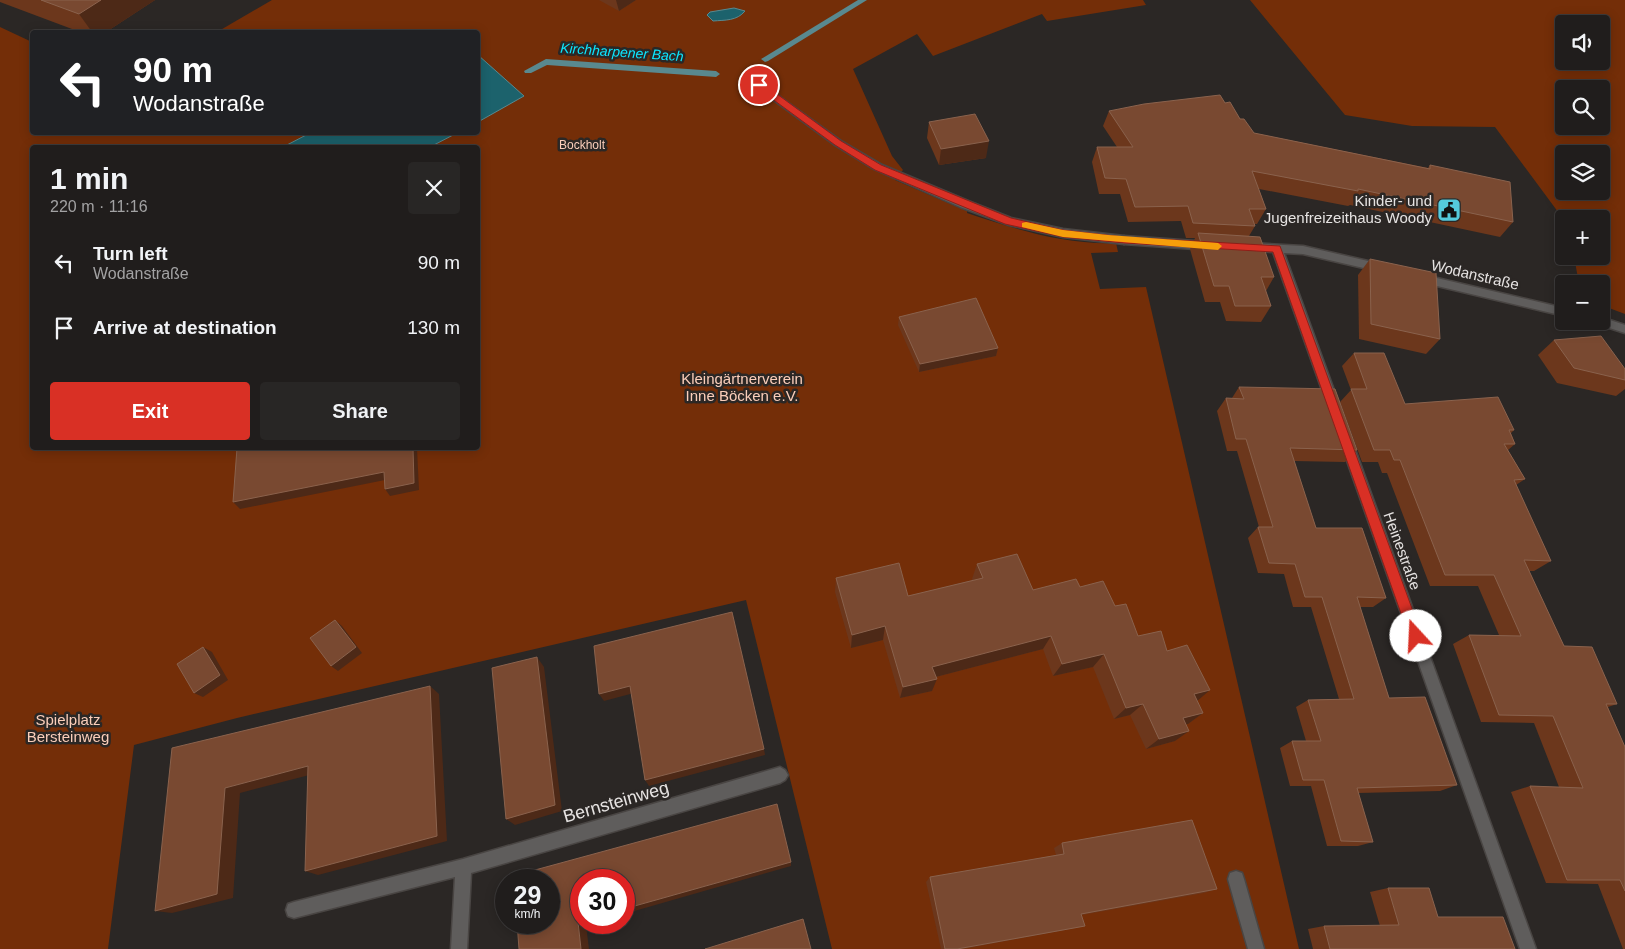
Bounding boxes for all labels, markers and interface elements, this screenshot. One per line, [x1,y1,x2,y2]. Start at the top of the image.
map controls [1555,15,1610,330]
button: sound [1555,15,1610,70]
water label: Kirchharpener Bach [560,40,684,64]
icon: left [50,50,115,115]
text: 90 m [133,50,213,89]
pin [738,64,780,106]
icon: arrive [745,71,773,99]
button: search [1555,80,1610,135]
text: Wodanstraße [133,91,265,116]
park label: Bockholt [559,138,606,152]
button: layers [1555,145,1610,200]
text: 1 min [50,162,128,195]
button: close [408,162,460,214]
place label: Kinder- und Jugenfreizeithaus Woody [1264,192,1432,226]
public building icon: Kinder- und Jugenfreizeithaus Woody [1436,197,1462,223]
text: 220 m · 11:16 [50,198,148,215]
button: + [1555,210,1610,265]
text: Turn left [93,243,168,264]
icon: left [50,249,78,277]
text: 90 m [418,252,460,273]
street label: Wodanstraße [1429,256,1521,293]
text: Wodanstraße [93,265,189,282]
button: − [1555,275,1610,330]
icon: arrive [50,314,78,342]
text: Arrive at destination [93,317,277,338]
text: 130 m [407,317,460,338]
park label: Kleingärtnerverein Inne Böcken e.V. [681,370,803,404]
button: Exit [50,382,250,440]
button: Share [260,382,460,440]
street label: Heinestraße [1381,510,1424,592]
position arrow [1389,609,1441,661]
park label: Spielplatz Bersteinweg [27,711,109,745]
street label: Bernsteinweg [561,777,671,827]
speed limit sign: 30 [570,869,635,934]
text: 29 [514,881,541,909]
text: km/h [514,907,541,921]

